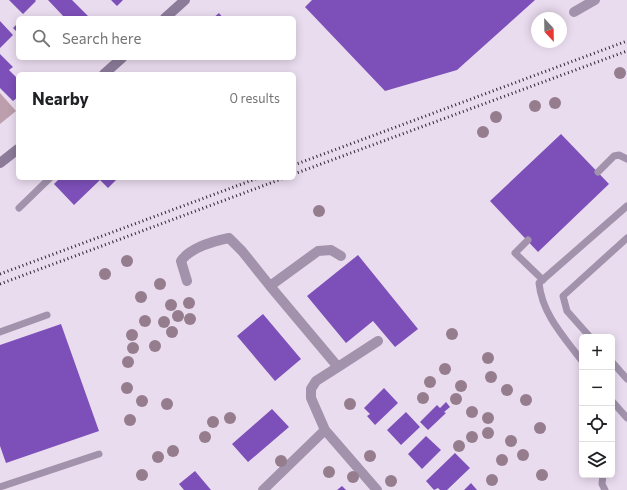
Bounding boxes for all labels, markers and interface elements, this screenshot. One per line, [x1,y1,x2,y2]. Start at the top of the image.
north arrow [531,12,567,48]
search box [16,16,296,60]
icon: search [30,27,52,49]
text: Search here [62,29,141,47]
text: Nearby [32,88,89,109]
text: 0 results [229,90,280,106]
map controls [579,334,615,478]
button: + [579,334,615,370]
button: − [579,370,615,406]
button: locate [579,406,615,442]
button: layers [579,442,615,478]

